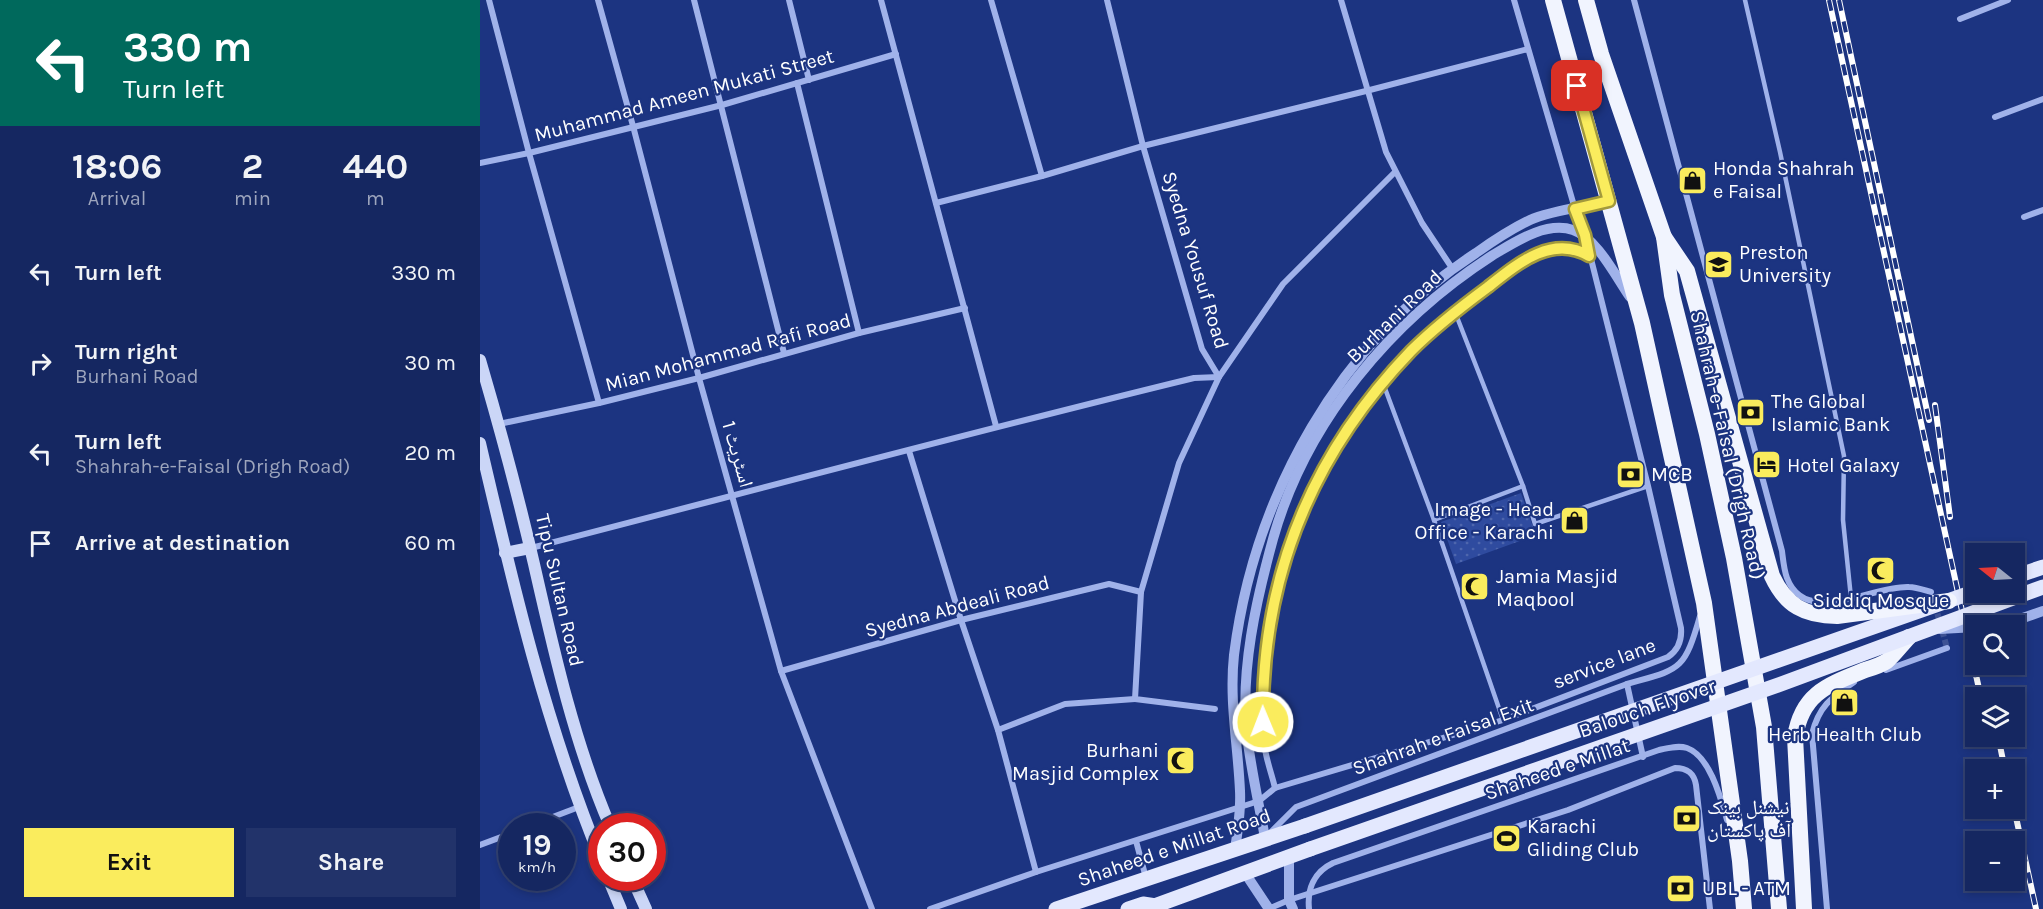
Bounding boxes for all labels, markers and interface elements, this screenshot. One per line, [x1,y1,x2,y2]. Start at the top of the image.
text: 330 m [123,22,252,72]
icon: left [24,24,102,102]
street label: Muhammad Ameen Mukati Street [532,44,837,147]
pin [1551,60,1602,111]
icon: arrive [1560,69,1593,102]
text: Turn left [123,73,224,105]
text: 18:06 [72,145,162,187]
text: 2 [242,145,263,187]
text: 440 [343,145,408,187]
place label: Honda Shahrah e Faisal [1713,157,1855,203]
shop icon: Honda Shahrah e Faisal [1676,164,1708,196]
street label: Syedna Yousuf Road [1158,169,1233,352]
text: Arrival [88,187,146,210]
text: min [234,187,271,210]
text: m [366,187,385,210]
place label: Preston University [1739,241,1831,287]
school or university icon: Preston University [1702,248,1734,280]
icon: left [24,257,57,290]
text: Turn left [75,260,162,286]
text: 330 m [391,260,456,286]
street label: Burhani Road [1342,265,1447,368]
street label: Shahrah-e-Faisal (Drigh Road) [1685,308,1770,582]
street label: Mian Mohammad Rafi Road [603,309,854,396]
text: Turn right [75,339,178,365]
icon: right [24,347,57,380]
text: 30 m [404,350,456,376]
text: Burhani Road [75,365,199,388]
place label: The Global Islamic Bank [1771,390,1890,436]
bank icon: The Global Islamic Bank [1734,397,1766,429]
street label: اسٹریٹ 1 [717,418,758,490]
text: Turn left [75,429,162,455]
icon: left [24,437,57,470]
text: 20 m [404,440,456,466]
hotel icon: Hotel Galaxy [1750,449,1782,481]
place label: Hotel Galaxy [1787,454,1899,477]
text: Shahrah-e-Faisal (Drigh Road) [75,455,350,478]
bank icon: MCB [1614,458,1646,490]
place label: MCB [1651,463,1693,486]
place label: Image - Head Office - Karachi [1415,498,1554,544]
shop icon: Image - Head Office - Karachi [1559,505,1591,537]
street label: Tipu Sultan Road [531,512,588,669]
icon: arrive [24,527,57,560]
text: Arrive at destination [75,530,290,556]
text: 60 m [405,530,456,556]
north arrow [1965,543,2025,603]
map controls [1965,543,2025,891]
mosque icon: Siddiq Mosque [1865,554,1897,586]
place label: Jamia Masjid Maqbool [1496,565,1618,611]
street label: Syedna Abdeali Road [862,571,1052,642]
mosque icon: Jamia Masjid Maqbool [1459,571,1491,603]
place label: Siddiq Mosque [1813,589,1949,612]
button: search [1965,615,2025,675]
street label: service lane [1549,633,1659,694]
street label: Balouch Flyover [1576,674,1719,743]
shop icon: Herb Health Club [1829,687,1861,719]
button: layers [1965,687,2025,747]
position arrow [1231,690,1295,754]
street label: Shahrah e Faisal Exit [1349,693,1537,780]
place label: Herb Health Club [1768,723,1922,746]
street label: Shaheed e Millat [1482,734,1633,805]
place label: Burhani Masjid Complex [1012,739,1159,785]
mosque icon: Burhani Masjid Complex [1164,745,1196,777]
button: + [1965,759,2025,819]
place label: نیشنل بینک آف پاکستان [1707,796,1792,842]
bank icon: نیشنل بینک آف پاکستان [1670,802,1702,834]
street label: Shaheed e Millat Road [1075,804,1274,891]
speed limit sign: 30 [588,813,666,891]
place label: Karachi Gliding Club [1527,815,1639,861]
sports icon: Karachi Gliding Club [1490,822,1522,854]
text: 19 [522,827,551,863]
button: Exit [24,828,234,897]
button: Share [246,828,456,897]
button: − [1965,831,2025,891]
text: km/h [518,858,556,876]
bank icon: UBL - ATM [1665,872,1697,904]
place label: UBL - ATM [1702,877,1791,900]

